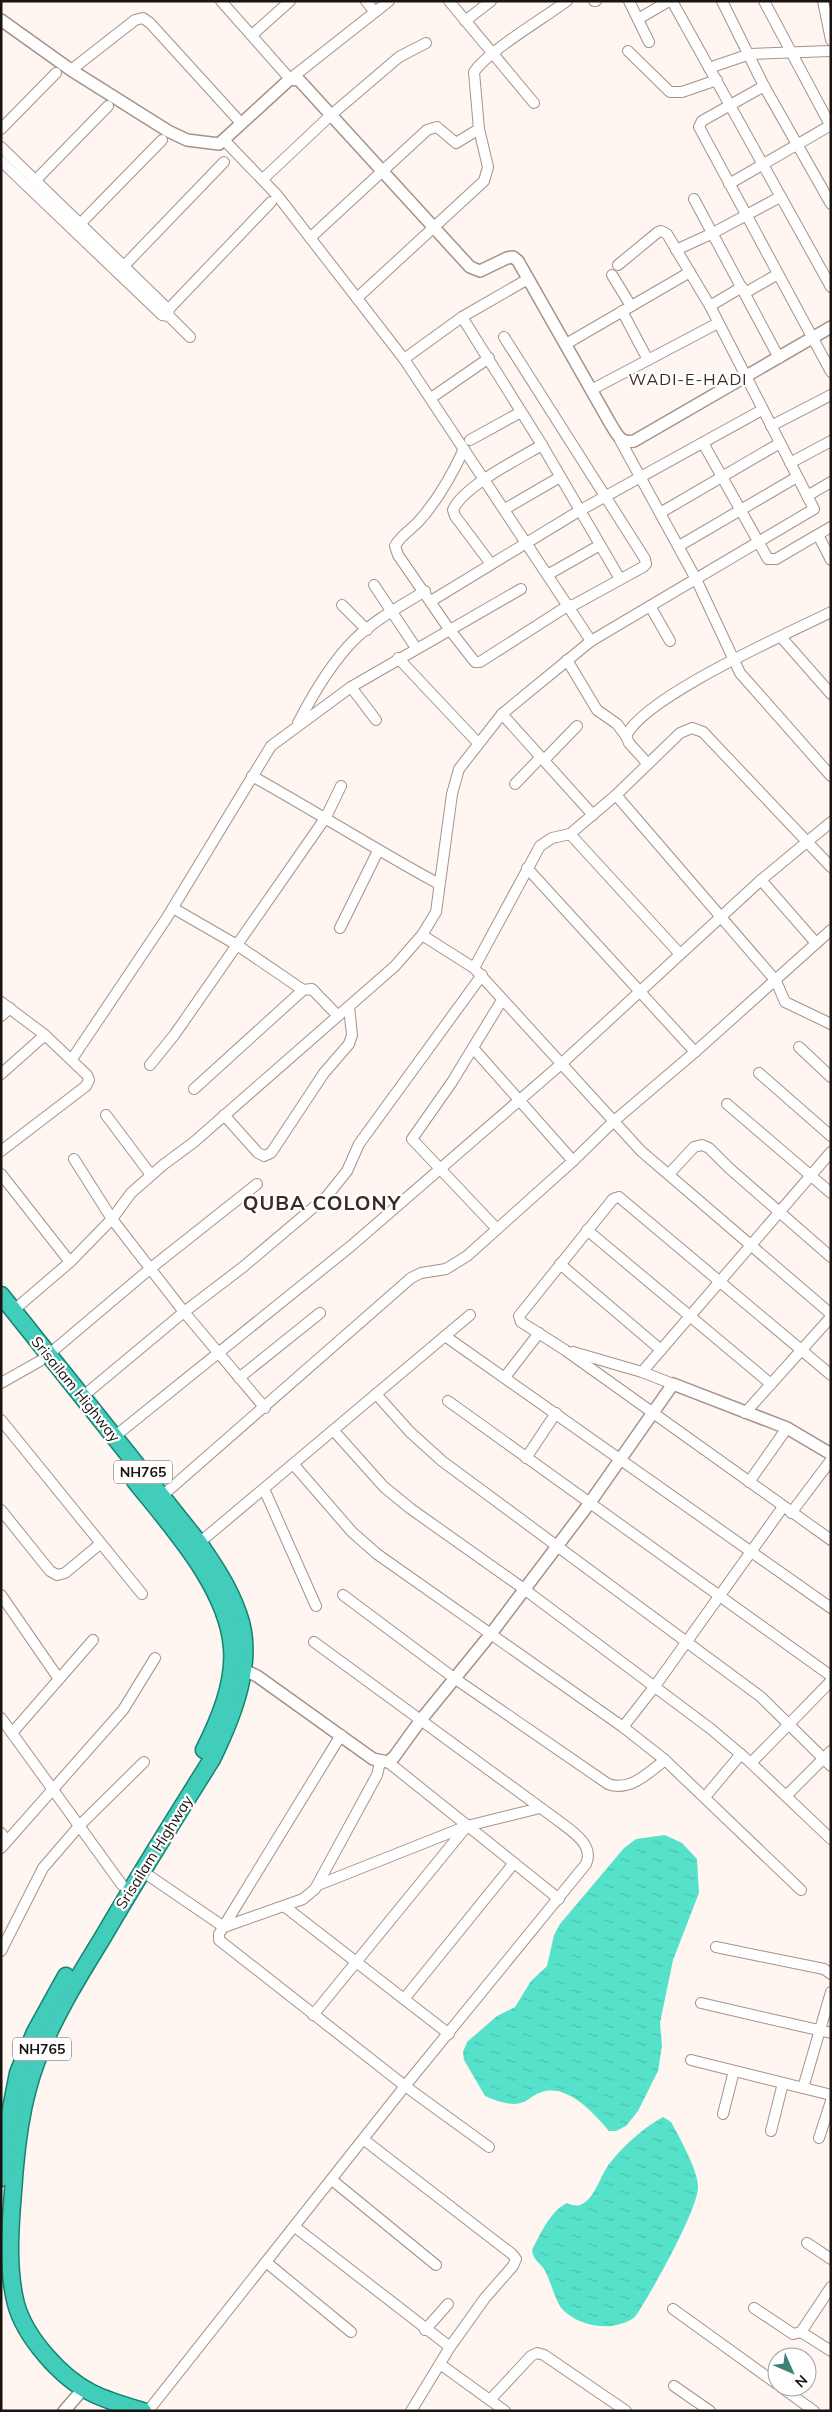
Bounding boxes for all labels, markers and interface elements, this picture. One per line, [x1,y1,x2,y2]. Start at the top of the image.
district label: WADI-E-HADI [629,369,747,389]
district label: QUBA COLONY [243,1190,402,1215]
street label: Srisailam Highway [28,1332,125,1446]
road number: NH765 [114,1460,172,1484]
street label: Srisailam Highway [111,1792,197,1912]
road number: NH765 [13,2038,71,2060]
north arrow [767,2347,817,2397]
text: N [791,2371,811,2391]

